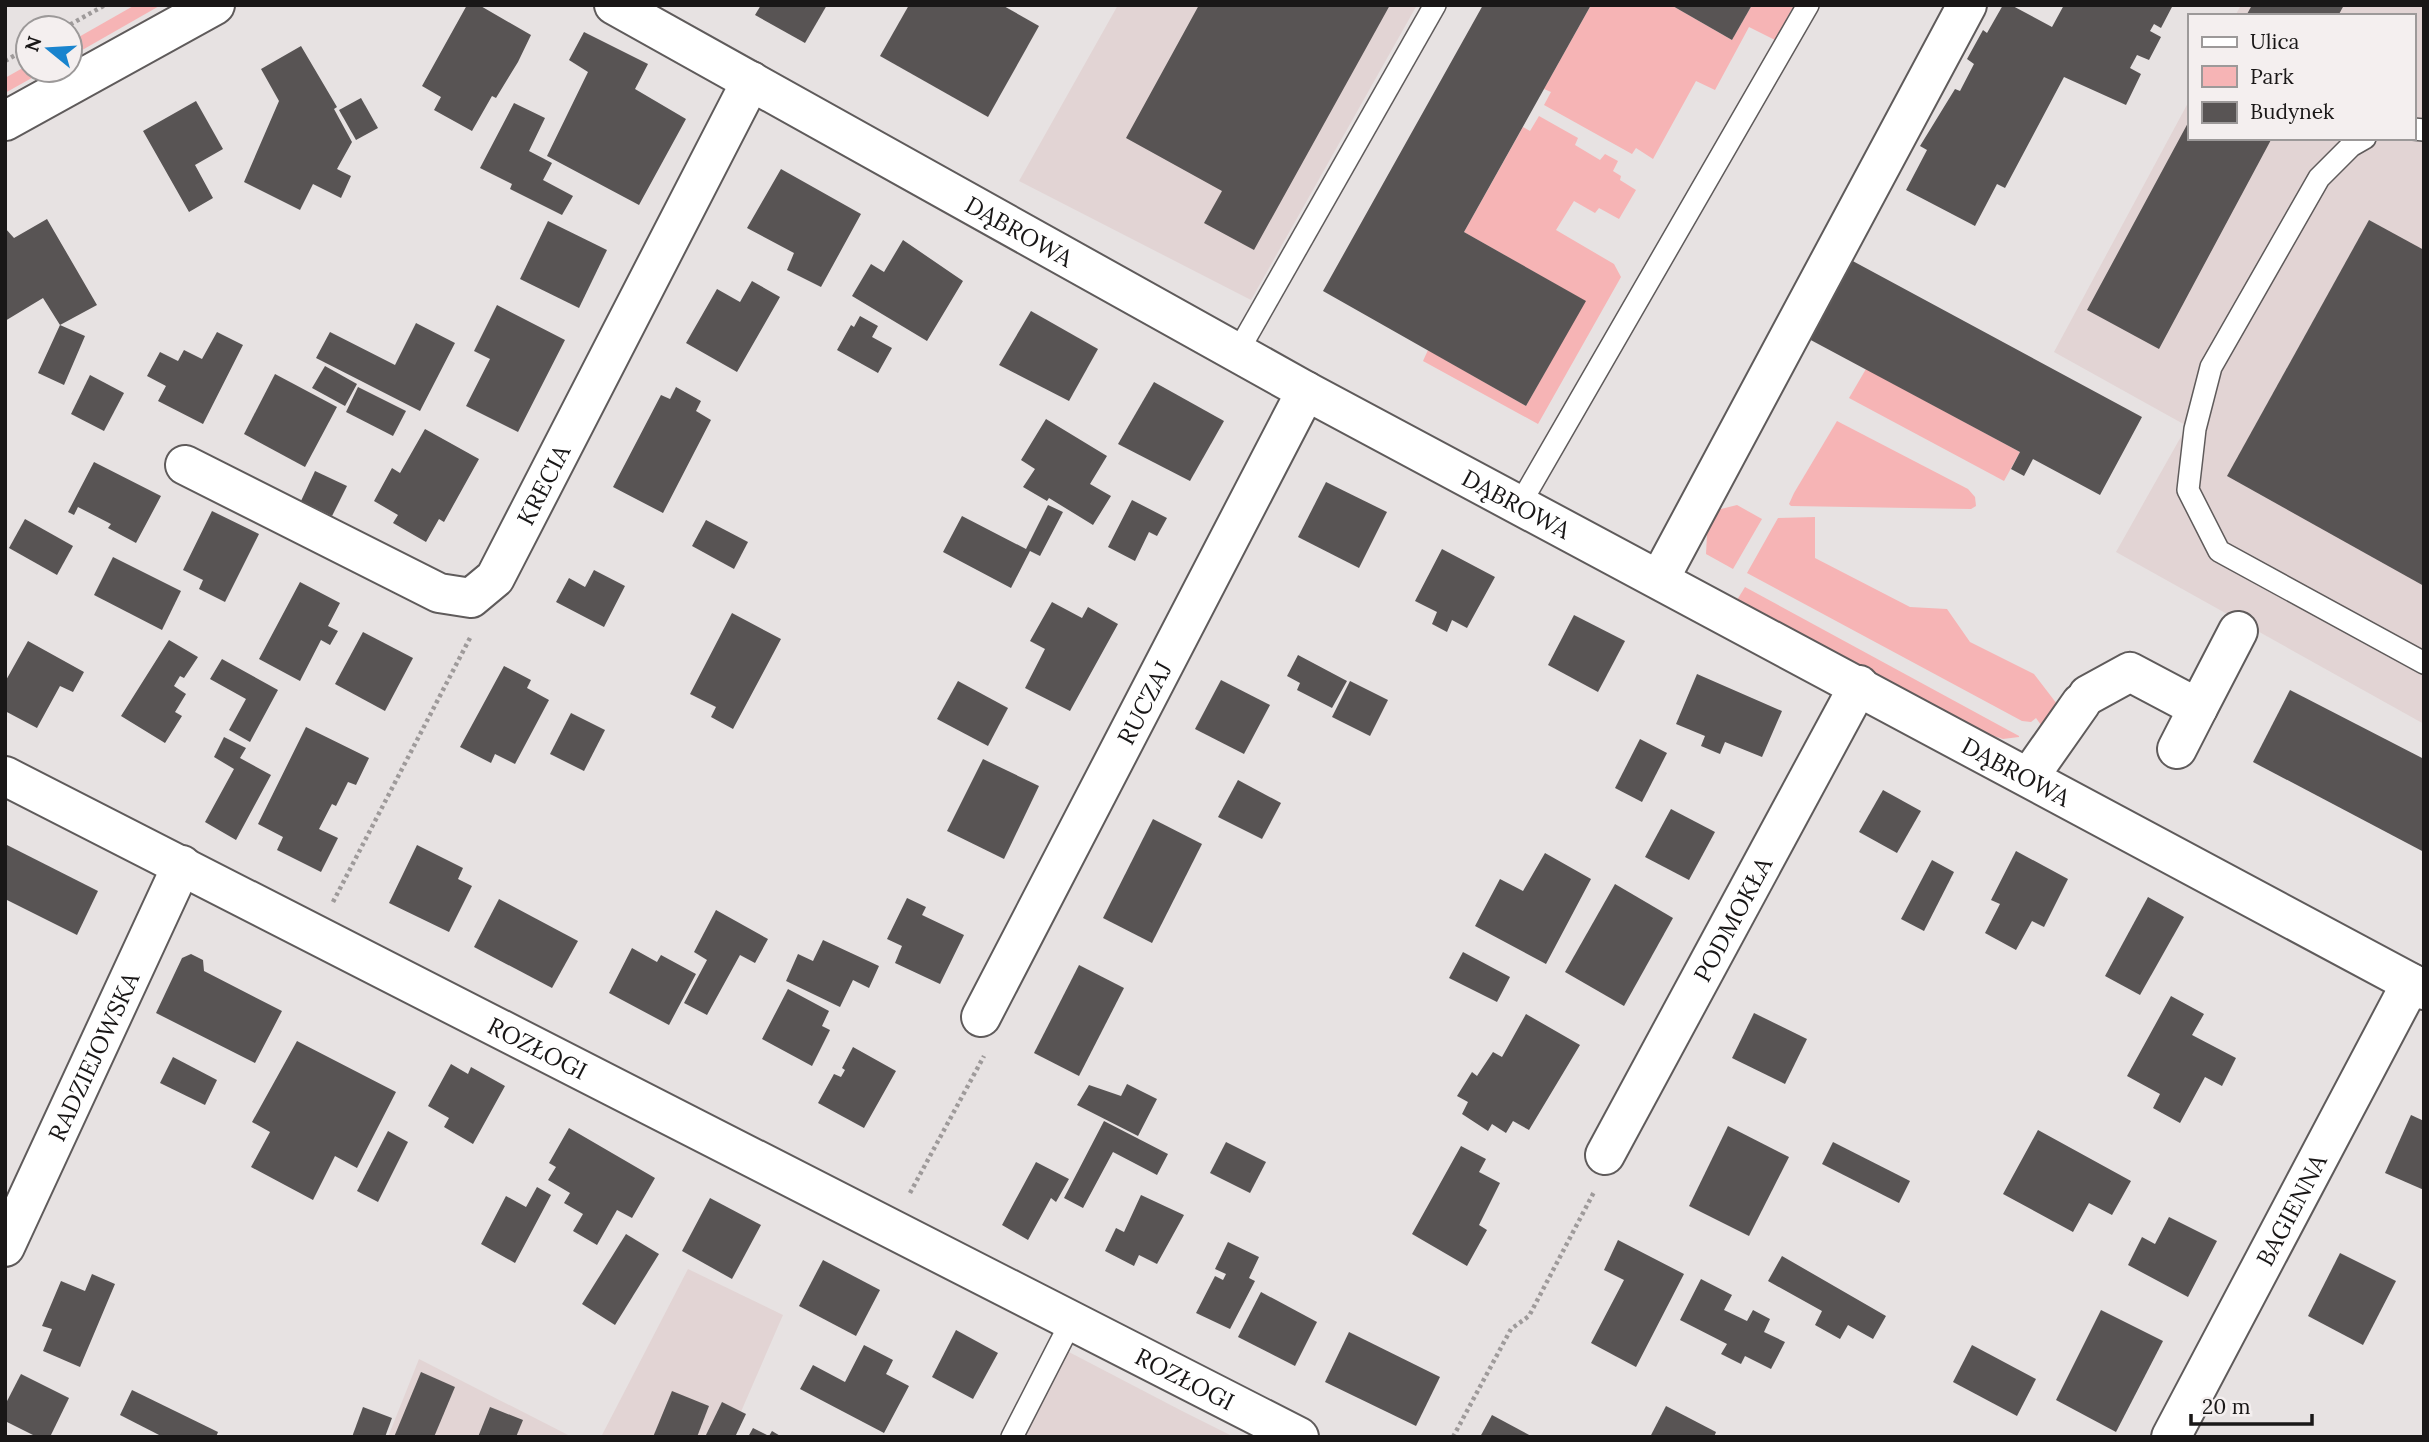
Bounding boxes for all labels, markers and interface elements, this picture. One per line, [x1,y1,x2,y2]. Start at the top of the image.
north arrow [14,14,84,84]
legend [2188,14,2415,140]
text: Ulica [2250,28,2300,55]
text: N [19,33,47,54]
text: Park [2250,63,2294,90]
text: Budynek [2250,98,2335,125]
street label: DĄBROWA [960,189,1080,274]
street label: KRECIA [510,438,577,530]
street label: DĄBROWA [1457,462,1577,546]
street label: RUCZAJ [1110,656,1178,750]
street label: DĄBROWA [1956,730,2077,814]
street label: PODMOKŁA [1686,851,1779,987]
street label: RADZIEJOWSKA [41,966,146,1146]
street label: ROZŁOGI [483,1010,592,1086]
street label: BAGIENNA [2249,1148,2334,1271]
street label: ROZŁOGI [1130,1340,1240,1417]
scale bar [2191,1382,2312,1426]
text: 20 m [2202,1393,2251,1420]

